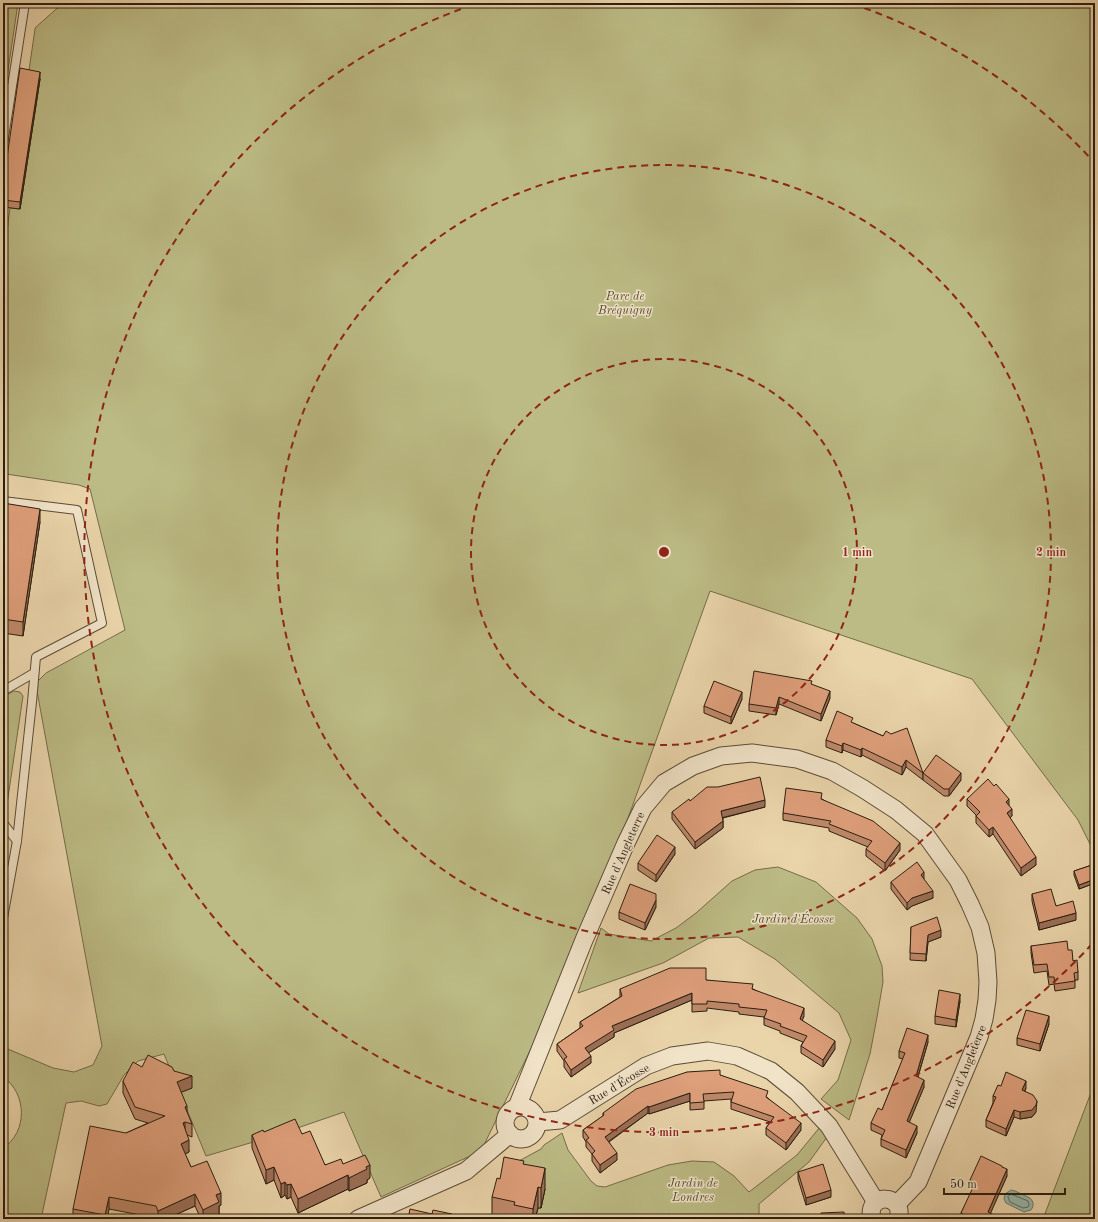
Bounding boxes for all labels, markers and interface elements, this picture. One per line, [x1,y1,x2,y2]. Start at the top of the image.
park label: Parc de Bréquigny [597,291,653,317]
centre of rings [657,545,671,559]
text: 1 min [842,547,872,559]
text: 2 min [1036,547,1066,559]
street label: Rue d'Angleterre [600,810,648,896]
park label: Jardin d'Écosse [752,911,834,926]
street label: Rue d'Angleterre [945,1023,989,1111]
street label: Rue d'Écosse [586,1059,652,1108]
text: 3 min [649,1127,679,1139]
scale bar [944,1170,1065,1196]
park label: Jardin de Londres [668,1178,718,1204]
text: 50 m [950,1178,977,1191]

